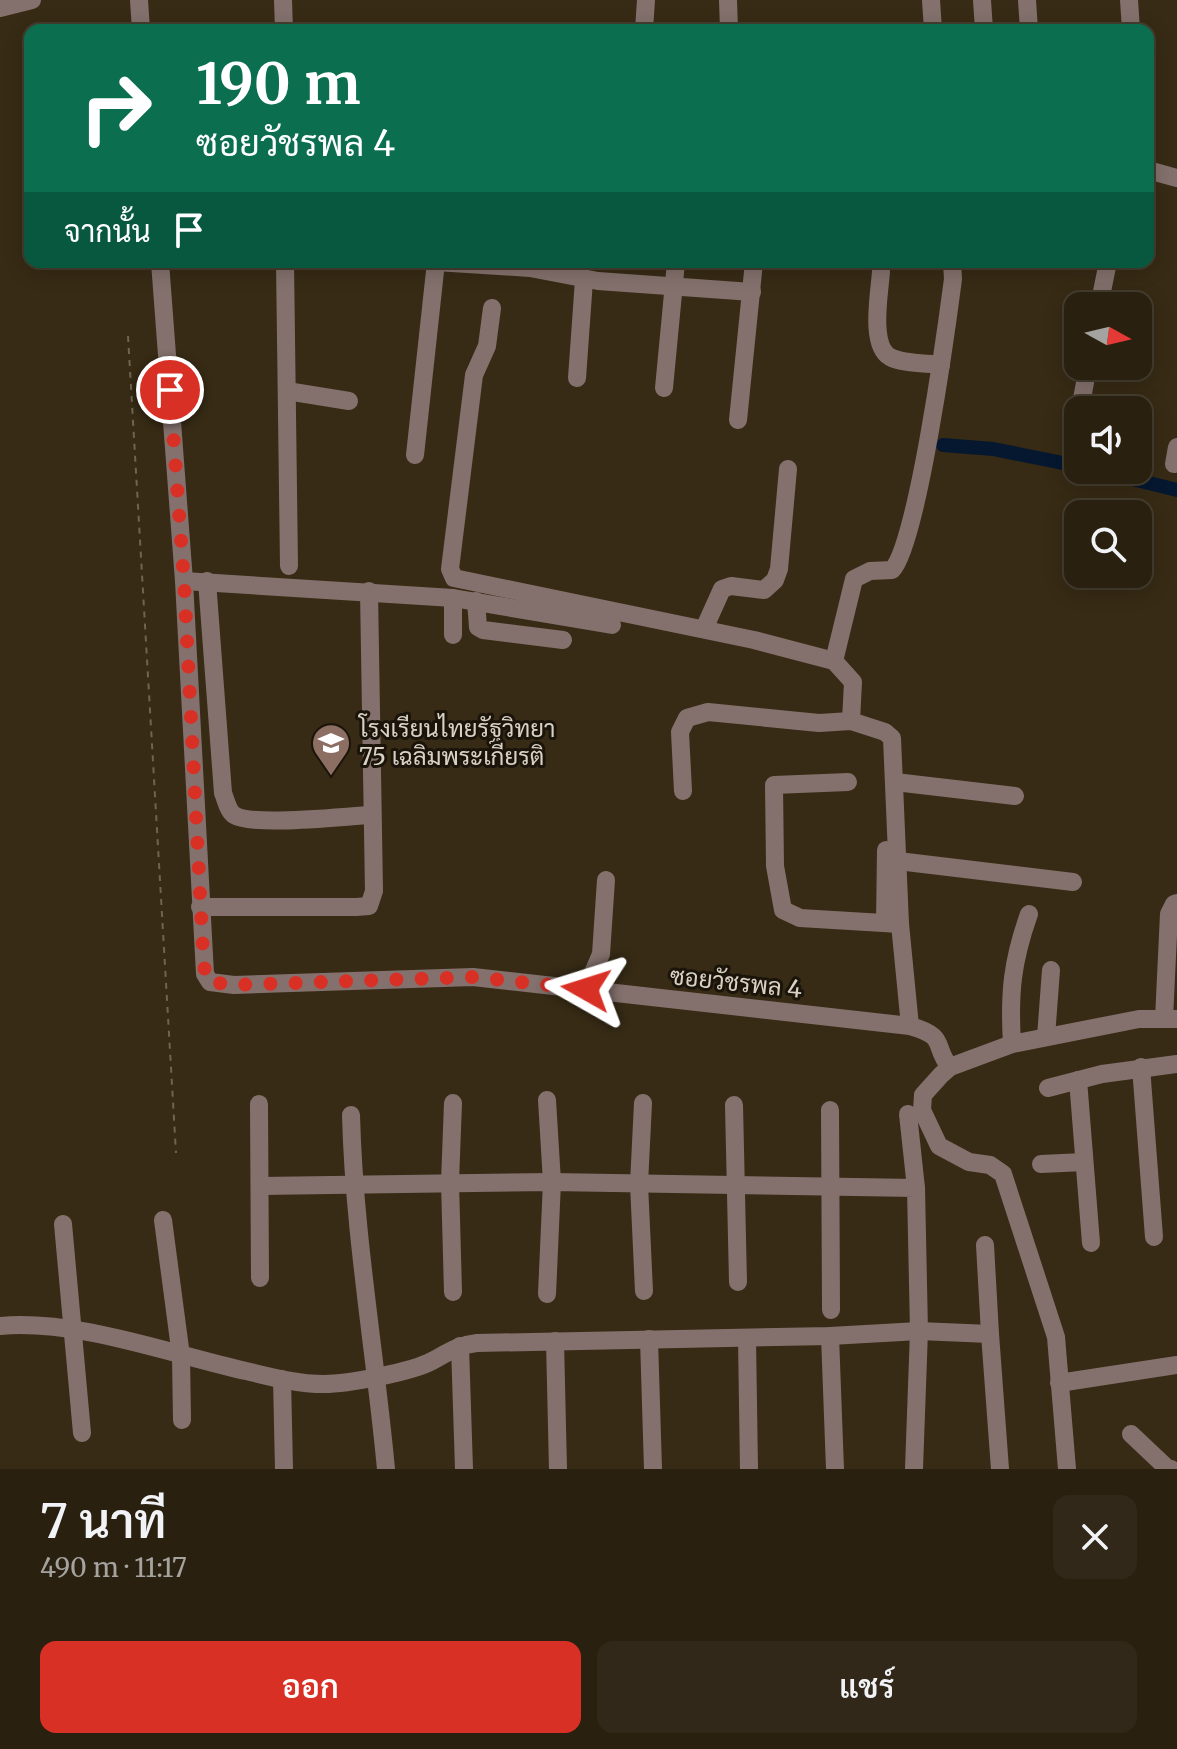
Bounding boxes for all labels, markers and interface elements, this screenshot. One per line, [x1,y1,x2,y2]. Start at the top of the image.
text: 190 m [196,49,361,119]
icon: right [64,56,168,160]
text: ซอยวัชรพล 4 [196,121,395,166]
icon: arrive [167,208,211,252]
text: จากนั้น [64,212,151,250]
north arrow [1064,292,1152,380]
map controls [1064,292,1152,588]
pin [136,356,204,424]
icon: arrive [148,368,192,412]
button: sound [1064,396,1152,484]
button: search [1064,500,1152,588]
place label: โรงเรียนไทยรัฐวิทยา 75 เฉลิมพระเกียรติ [357,713,556,772]
school or university icon: โรงเรียนไทยรัฐวิทยา 75 เฉลิมพระเกียรติ [310,722,352,777]
position arrow [544,947,628,1031]
street label: ซอยวัชรพล 4 [668,960,804,1005]
text: 7 นาที [40,1491,167,1551]
button: close [1053,1495,1137,1579]
text: 490 m · 11:17 [40,1551,187,1584]
button: ออก [40,1641,581,1733]
button: แชร์ [597,1641,1137,1733]

